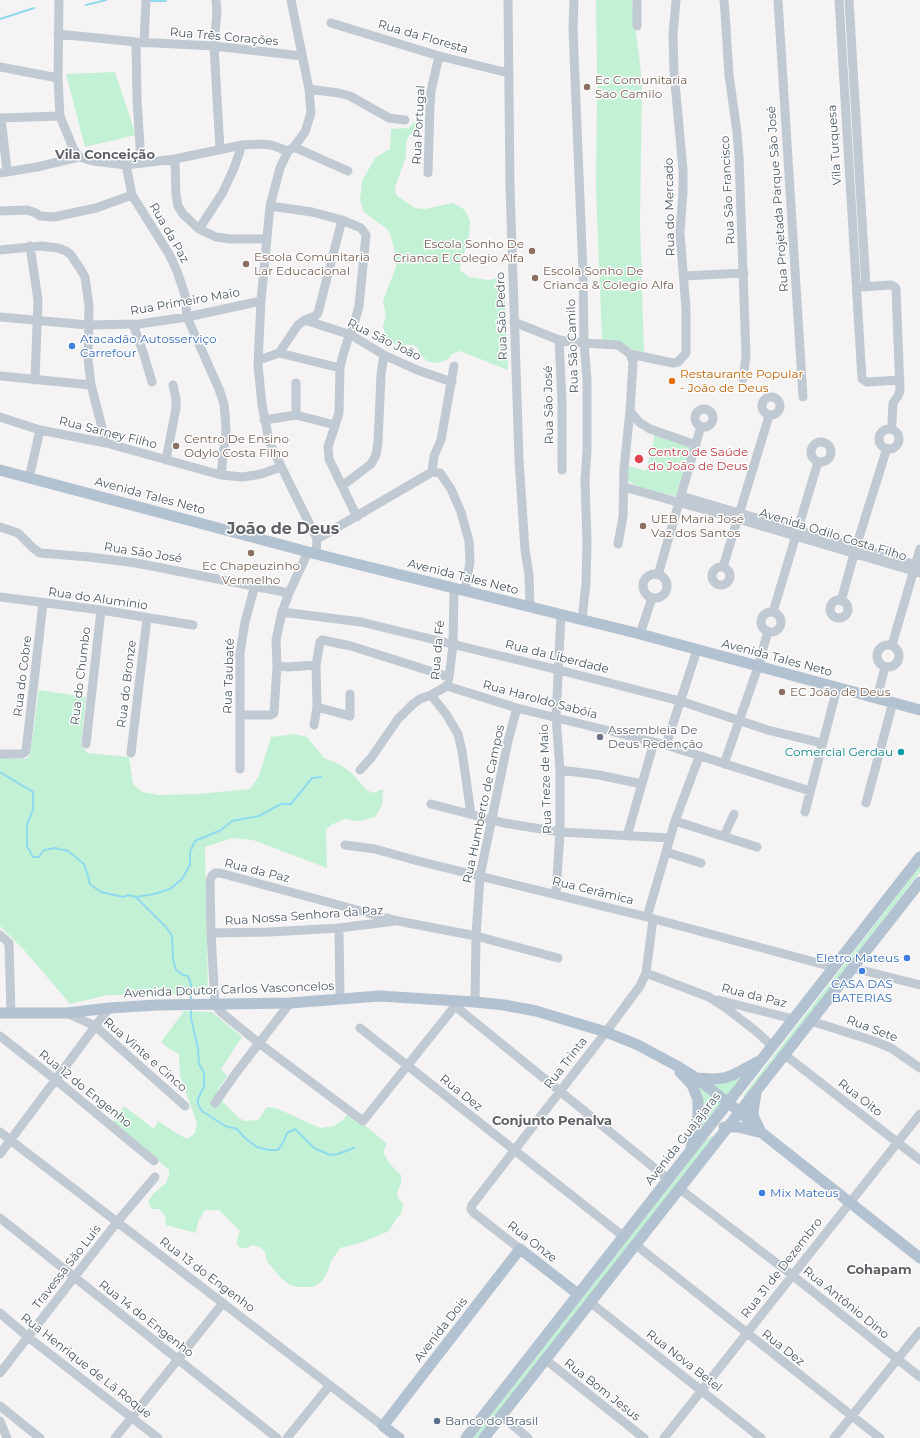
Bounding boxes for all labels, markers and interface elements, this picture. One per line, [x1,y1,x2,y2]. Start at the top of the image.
street label: Rua da Floresta [376,17,470,57]
street label: Rua Três Corações [169,25,279,49]
place label: Ec Comunitaria Sao Camilo [595,73,687,101]
marker: Ec Comunitaria Sao Camilo [582,82,592,92]
street label: Rua Portugal [410,85,428,165]
street label: Vila Turquesa [825,104,845,186]
street label: Rua Projetada Parque São José [764,105,792,293]
street label: Rua São Francisco [718,135,738,245]
district label: Vila Conceição [55,147,155,163]
street label: Rua do Mercado [662,158,678,256]
street label: Rua da Paz [146,200,192,266]
place label: Escola Sonho De Crianca E Colegio Alfa [393,237,524,265]
marker: Escola Sonho De Crianca E Colegio Alfa [527,246,537,256]
place label: Escola Comunitaria Lar Educacional [254,250,370,278]
marker: Escola Comunitaria Lar Educacional [241,259,251,269]
place label: Escola Sonho De Crianca & Colegio Alfa [543,264,674,292]
street label: Rua São Pedro [493,272,511,360]
marker: Escola Sonho De Crianca & Colegio Alfa [530,273,540,283]
street label: Rua Primeiro Maio [129,285,241,319]
street label: Rua São Camilo [564,299,582,393]
street label: Rua São João [345,316,423,364]
place label: Atacadão Autosserviço Carrefour [80,332,217,360]
marker: Atacadão Autosserviço Carrefour [67,341,77,351]
street label: Rua São José [541,366,557,444]
place label: Restaurante Popular - João de Deus [680,367,803,395]
marker: Restaurante Popular - João de Deus [667,376,677,386]
street label: Rua Sarney Filho [57,414,159,452]
place label: Centro De Ensino Odylo Costa Filho [184,432,289,460]
marker: Centro De Ensino Odylo Costa Filho [171,441,181,451]
place label: Centro de Saúde do João de Deus [648,445,748,473]
marker: Centro de Saúde do João de Deus [633,453,645,465]
street label: Avenida Tales Neto [93,474,207,518]
street label: Avenida Odilo Costa Filho [758,506,908,564]
place label: UEB Maria José Vaz dos Santos [651,512,744,540]
district label: João de Deus [227,519,339,539]
marker: UEB Maria José Vaz dos Santos [638,521,648,531]
street label: Rua São José [103,540,183,566]
marker: Ec Chapeuzinho Vermelho [246,548,256,558]
street label: Avenida Tales Neto [406,556,520,598]
place label: Ec Chapeuzinho Vermelho [202,559,300,587]
street label: Rua do Alumínio [47,585,149,613]
street label: Rua da Fé [428,620,448,680]
street label: Rua do Chumbo [68,626,94,726]
street label: Rua do Cobre [11,635,35,717]
street label: Avenida Tales Neto [720,636,834,680]
street label: Rua da Liberdade [504,637,610,677]
street label: Rua Taubaté [220,638,238,714]
street label: Rua do Bronze [114,639,140,729]
street label: Rua Haroldo Sabóia [481,678,599,722]
place label: EC João de Deus [790,685,891,699]
marker: EC João de Deus [777,687,787,697]
place label: Assembleia De Deus Redenção [608,723,703,751]
street label: Rua Humberto de Campos [460,724,508,884]
street label: Rua Treze de Maio [537,724,555,834]
marker: Assembleia De Deus Redenção [595,732,605,742]
place label: Comercial Gerdau [785,745,893,759]
marker: Comercial Gerdau [896,747,906,757]
street label: Rua da Paz [223,856,291,886]
street label: Rua Cerâmica [551,874,635,908]
street label: Rua Nossa Senhora da Paz [224,903,384,929]
place label: Eletro Mateus [816,951,899,965]
marker: Eletro Mateus [902,953,912,963]
marker: CASA DAS BATERIAS [857,966,867,976]
place label: CASA DAS BATERIAS [831,977,893,1005]
street label: Avenida Doutor Carlos Vasconcelos [124,979,334,1001]
street label: Rua da Paz [720,981,788,1011]
street label: Rua Sete [844,1013,900,1045]
street label: Rua Vinte e Cinco [100,1015,190,1095]
street label: Rua Trinta [541,1034,591,1092]
street label: Rua 12 do Engenho [36,1047,134,1131]
street label: Rua Dez [437,1072,485,1114]
street label: Rua Oito [835,1076,885,1120]
street label: Avenida Guajajaras [642,1090,724,1188]
district label: Conjunto Penalva [492,1113,612,1129]
place label: Mix Mateus [770,1186,839,1200]
marker: Mix Mateus [757,1188,767,1198]
street label: Rua 31 de Dezembro [738,1215,826,1321]
street label: Rua Onze [505,1218,559,1266]
street label: Travessa São Luís [30,1222,104,1312]
street label: Rua 13 do Engenho [157,1235,257,1315]
district label: Cohapam [846,1262,912,1278]
street label: Rua Antônio Dino [800,1264,892,1342]
street label: Rua 14 do Engenho [96,1277,196,1361]
street label: Avenida Dois [411,1295,471,1365]
street label: Rua Henrique de Lã Roque [18,1310,154,1422]
street label: Rua Nova Betel [643,1327,725,1395]
street label: Rua Dez [759,1327,807,1369]
street label: Rua Bom Jesus [561,1356,643,1424]
place label: Banco do Brasil [445,1414,538,1428]
marker: Banco do Brasil [432,1416,442,1426]

